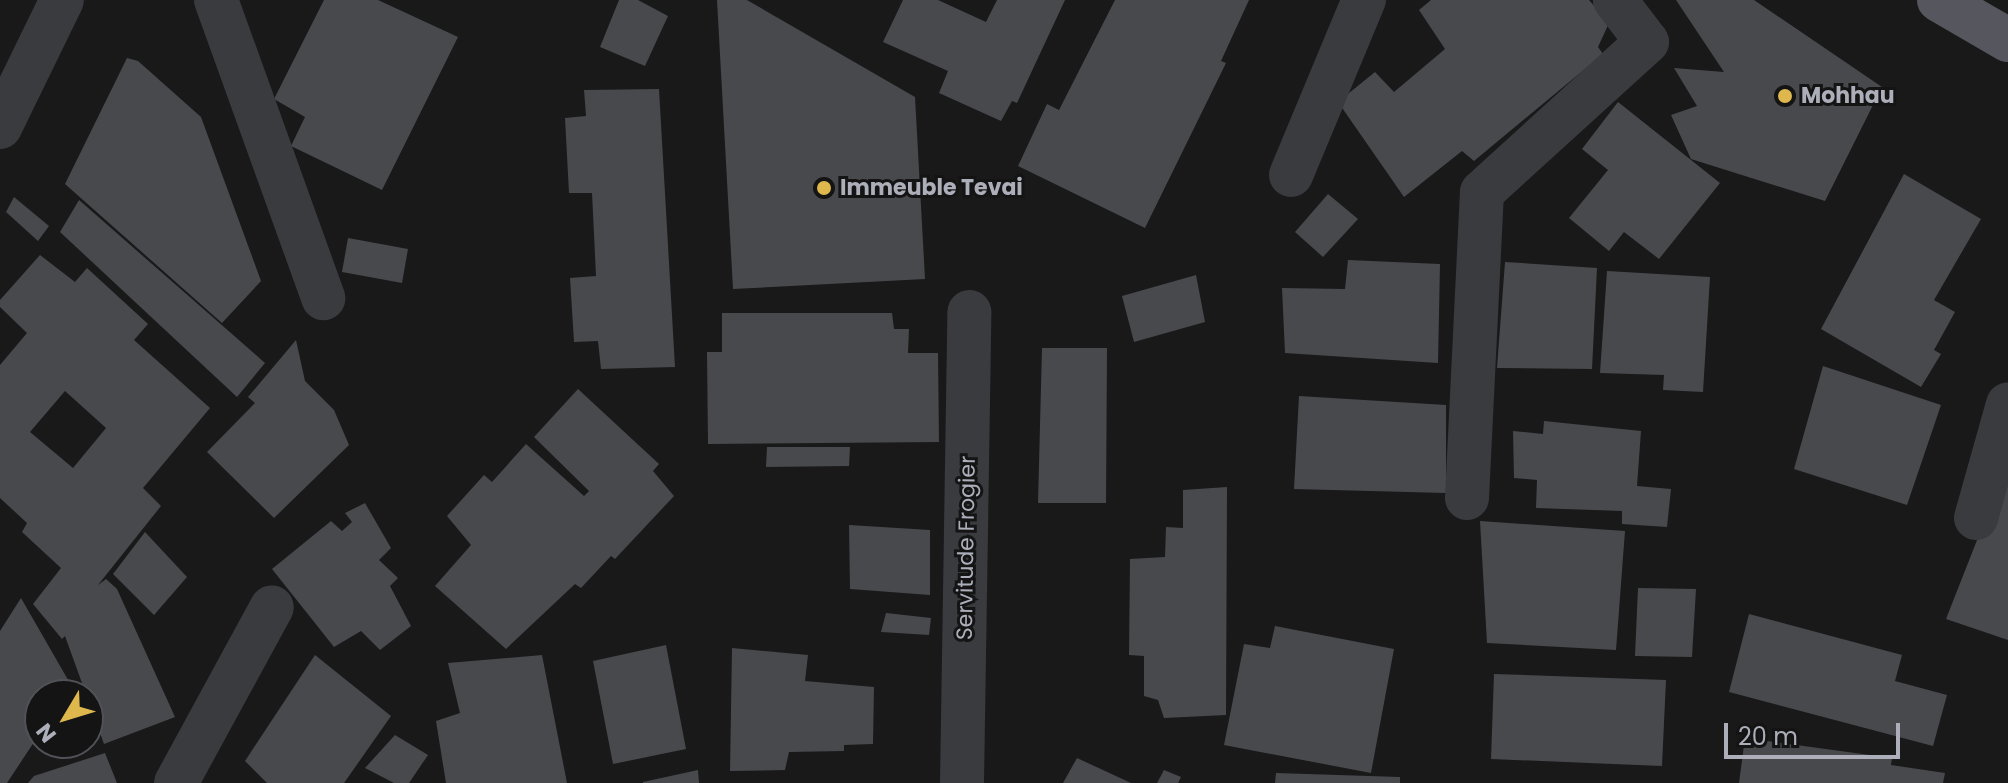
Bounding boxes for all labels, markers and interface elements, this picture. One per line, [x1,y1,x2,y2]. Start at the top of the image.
place label: Mohhau [1801,83,1895,109]
marker: Mohhau [1776,87,1794,105]
place label: Immeuble Tevai [840,175,1023,201]
marker: Immeuble Tevai [815,179,833,197]
street label: Servitude Frogier [951,456,981,640]
north arrow [24,679,104,759]
scale bar [1728,707,1904,757]
text: N [29,717,64,749]
text: 20 m [1738,720,1798,753]

